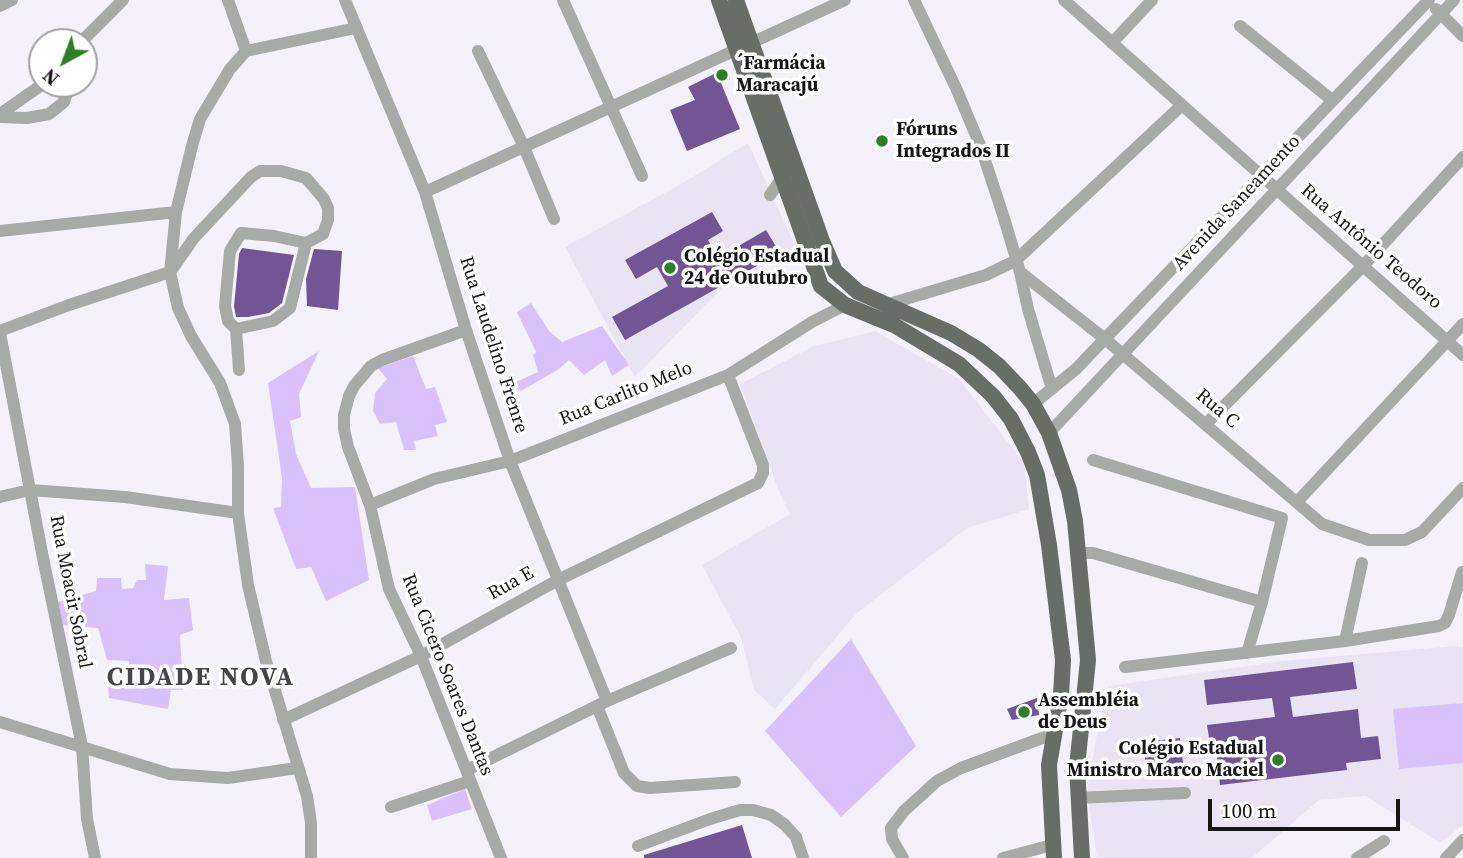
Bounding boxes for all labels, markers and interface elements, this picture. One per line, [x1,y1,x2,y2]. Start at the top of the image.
north arrow [28,28,98,98]
place label: ´Farmácia Maracajú [736,53,826,97]
text: N [37,63,64,92]
marker: ´Farmácia Maracajú [714,67,730,83]
place label: Fóruns Integrados II [896,119,1010,163]
street label: Avenida Saneamento [1168,131,1306,275]
marker: Fóruns Integrados II [874,133,890,149]
street label: Rua Antônio Teodoro [1296,179,1446,315]
place label: Colégio Estadual 24 de Outubro [684,246,829,290]
street label: Rua Laudelino Frenre [454,254,532,436]
marker: Colégio Estadual 24 de Outubro [662,260,678,276]
street label: Rua Carlito Melo [556,357,696,431]
street label: Rua C [1191,384,1243,434]
street label: Rua Moacir Sobral [44,513,96,671]
street label: Rua E [484,562,538,606]
street label: Rua Cicero Soares Dantas [396,571,498,779]
district label: CIDADE NOVA [108,662,294,694]
place label: Assembléia de Deus [1038,690,1139,734]
marker: Assembléia de Deus [1016,704,1032,720]
place label: Colégio Estadual Ministro Marco Maciel [1067,738,1264,782]
marker: Colégio Estadual Ministro Marco Maciel [1270,752,1286,768]
scale bar [1211,784,1404,828]
text: 100 m [1221,796,1276,825]

